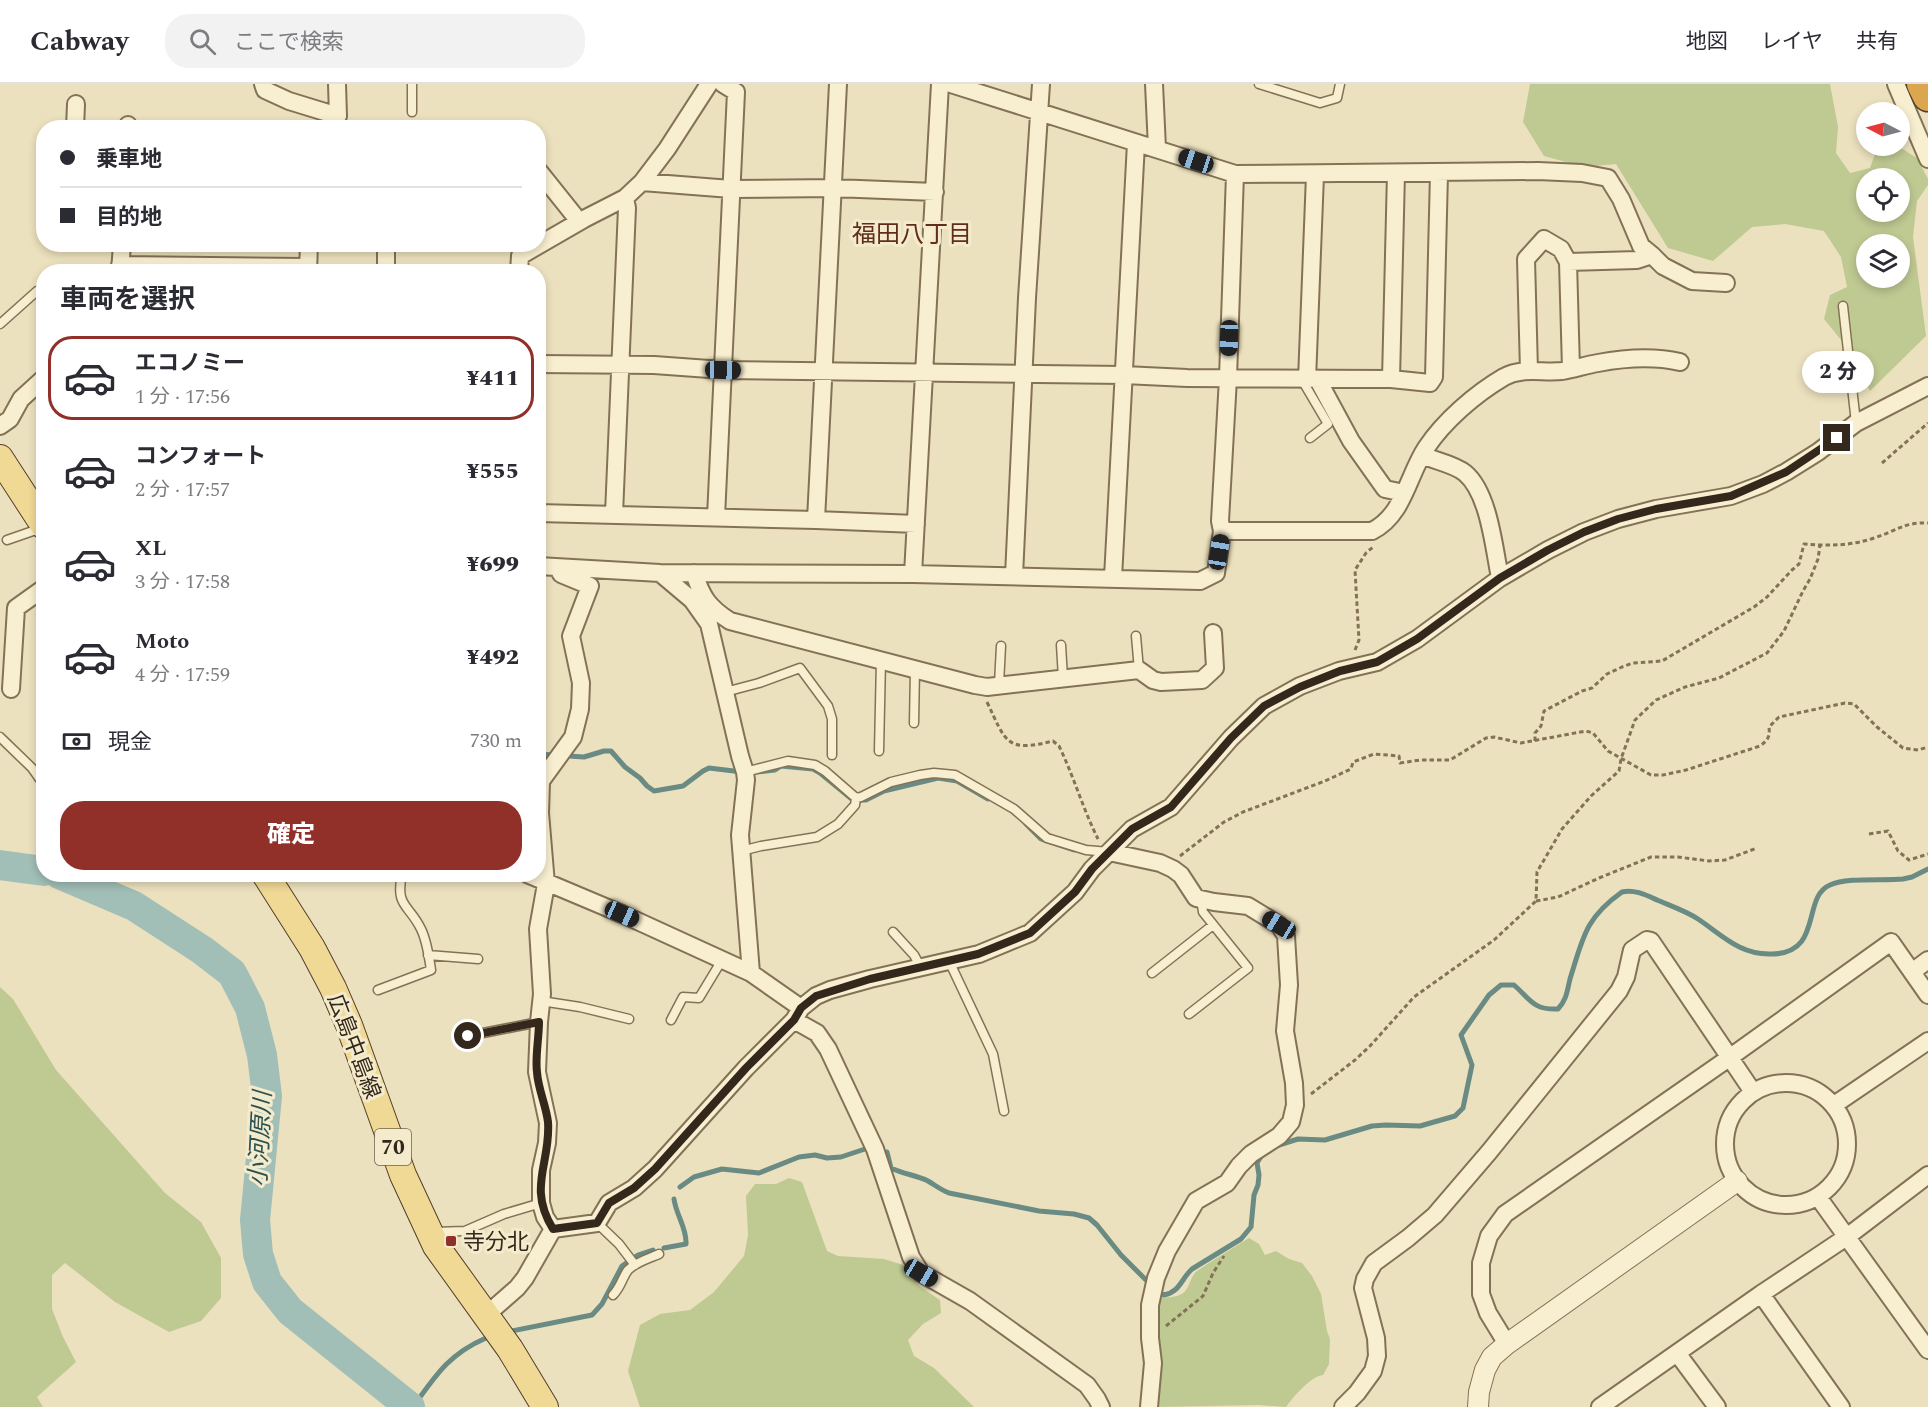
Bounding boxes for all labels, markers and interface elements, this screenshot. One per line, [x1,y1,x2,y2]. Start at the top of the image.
search box [165,14,585,68]
text: Cabway [30,20,129,63]
icon: search [186,25,219,58]
text: ここで検索 [234,26,344,59]
text: 地図 [1686,26,1728,58]
text: レイヤ [1761,26,1823,58]
text: 共有 [1856,26,1898,58]
north arrow [1856,102,1910,156]
map controls [1856,102,1910,288]
text: 乗車地 [96,143,162,176]
car [1176,147,1216,175]
button: locate [1856,168,1910,222]
text: 目的地 [96,201,162,234]
district label: 福田八丁目 [852,217,972,253]
button: layers [1856,234,1910,288]
text: 車両を選択 [60,279,195,321]
car [1219,320,1239,356]
text: エコノミー [135,347,245,380]
icon: car [63,351,117,405]
callout: 2 分 [1801,351,1873,393]
text: 2 分 [1820,357,1857,387]
car [705,361,741,379]
text: ¥411 [466,362,519,395]
text: 1 分 · 17:56 [135,382,230,412]
route end [1823,424,1850,451]
text: コンフォート [135,440,266,473]
icon: car [63,444,117,498]
text: ¥555 [466,455,519,488]
text: 2 分 · 17:57 [135,475,230,505]
text: XL [135,532,166,565]
car [1207,533,1231,571]
icon: car [63,537,117,591]
text: ¥699 [466,548,519,581]
text: 3 分 · 17:58 [135,567,230,597]
text: Moto [135,625,189,658]
icon: car [63,630,117,684]
text: ¥492 [466,641,519,674]
text: 4 分 · 17:59 [135,660,230,690]
icon: cash [60,725,93,758]
text: 現金 [108,726,152,759]
text: 730 m [470,726,522,756]
button: 確定 [60,801,522,870]
car [602,898,642,930]
car [1259,908,1299,942]
street label: 広島中島線 [318,989,389,1104]
route start [454,1022,481,1049]
water label: 小河原川 [241,1087,282,1188]
road number: 70 [375,1129,411,1165]
place label: 寺分北 [463,1226,529,1259]
marker: 寺分北 [444,1234,458,1248]
car [901,1256,941,1290]

